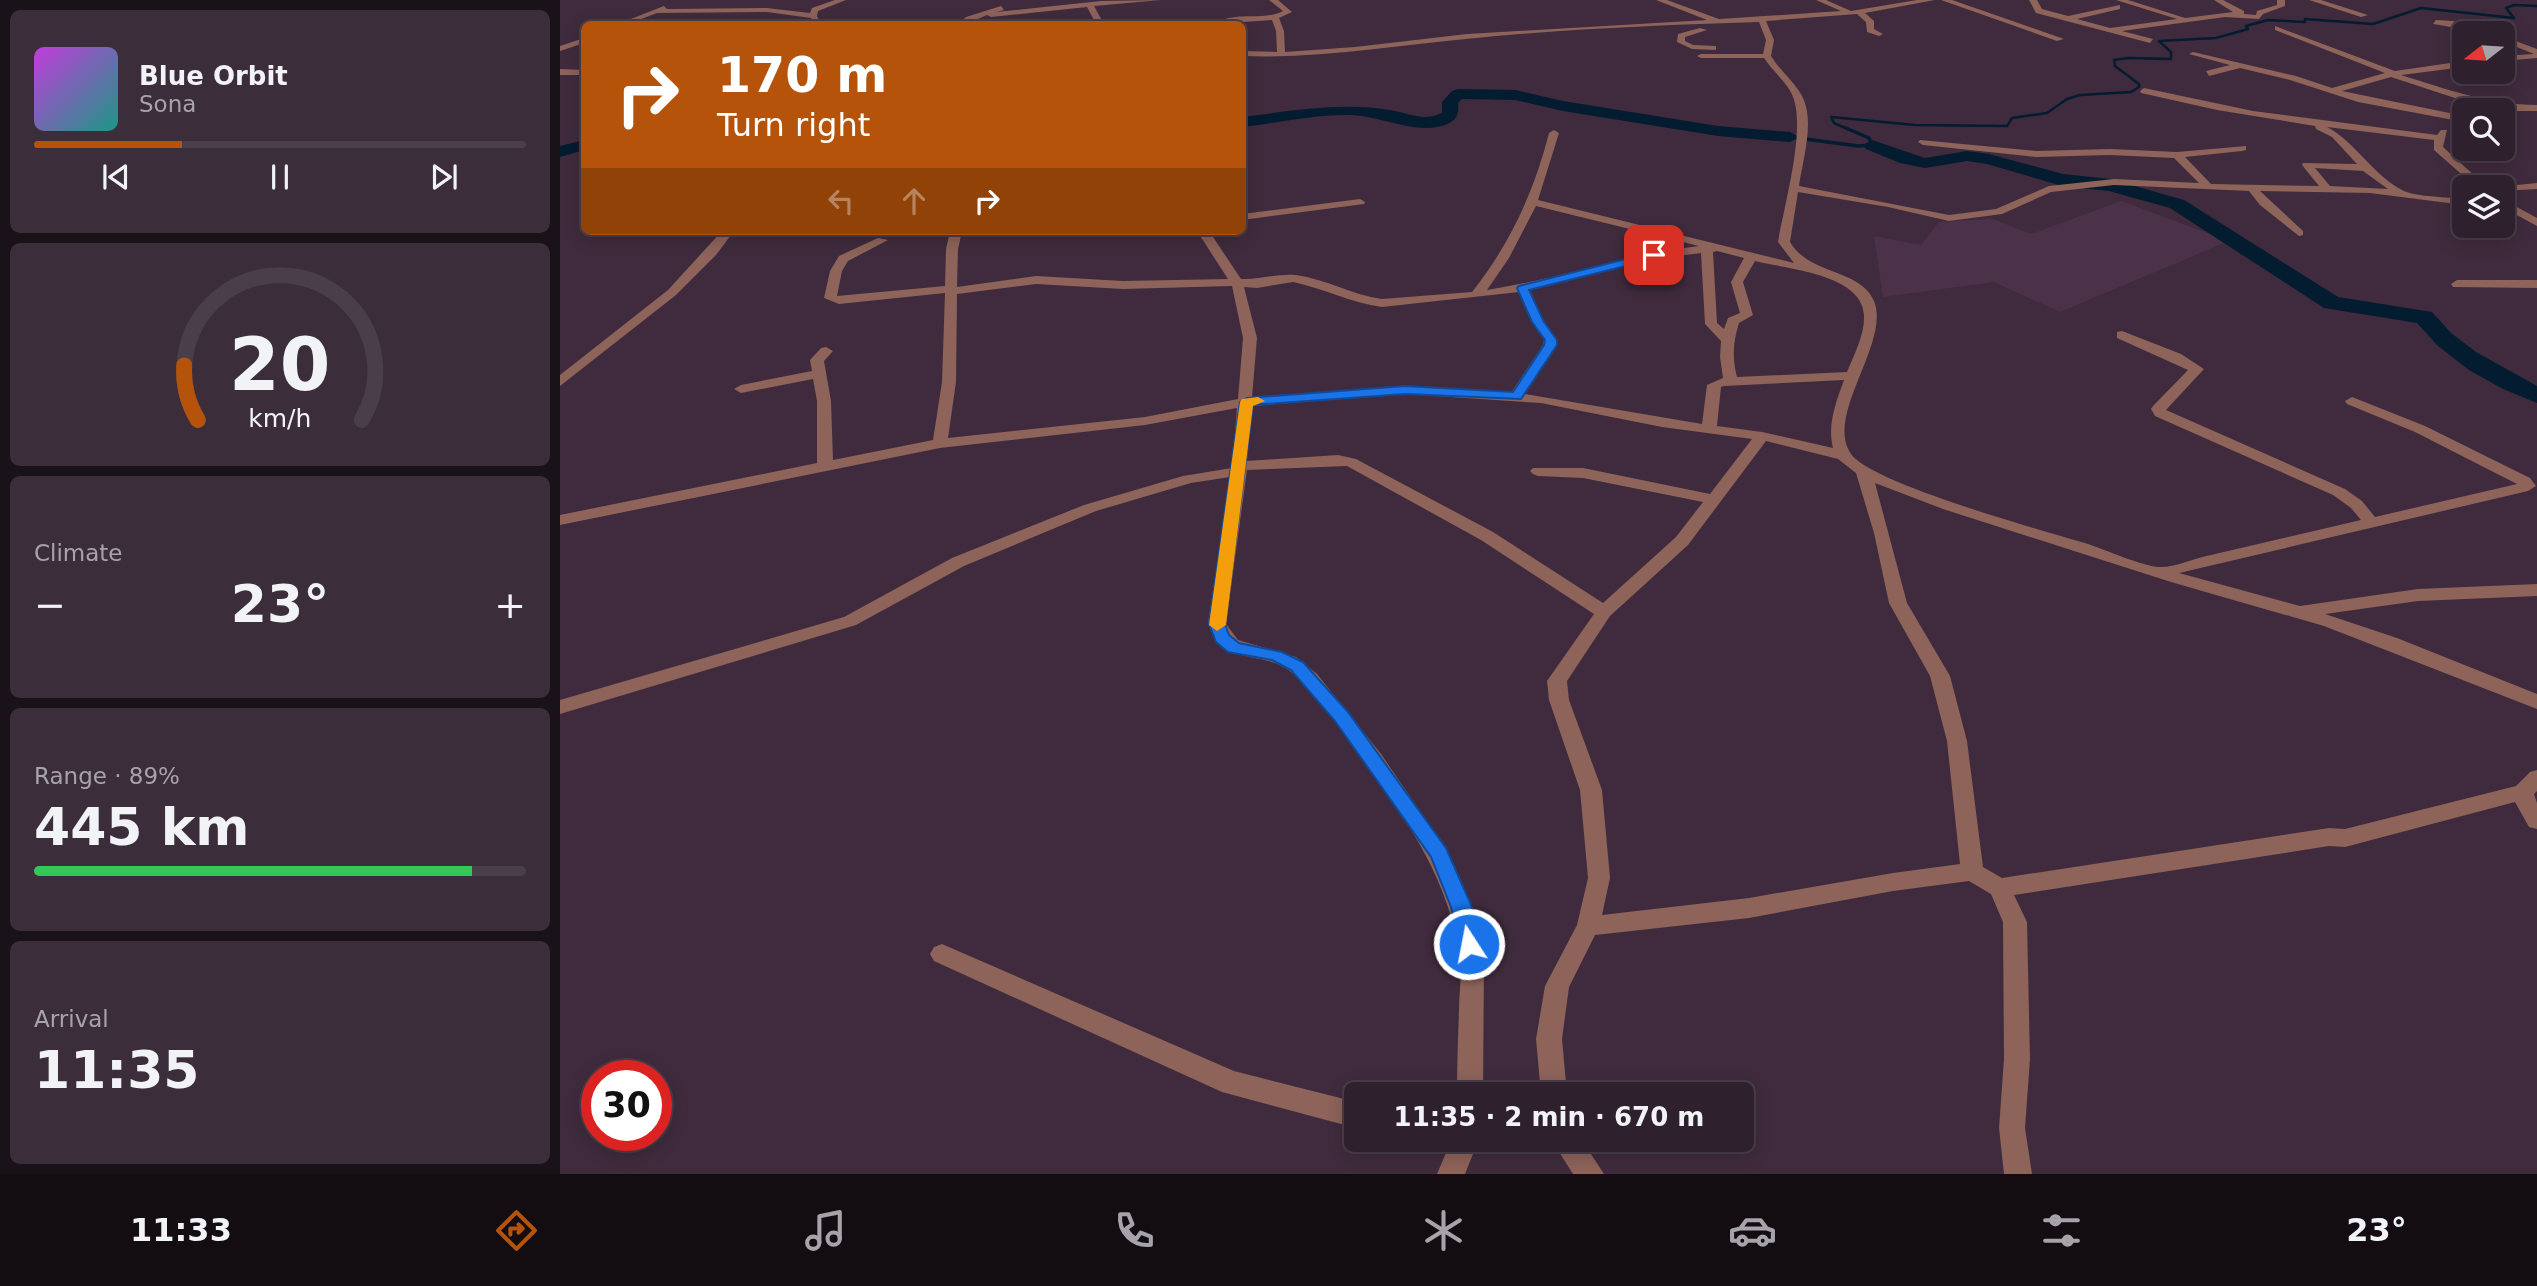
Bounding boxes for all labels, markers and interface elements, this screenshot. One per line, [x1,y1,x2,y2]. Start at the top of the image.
north arrow [2452,21,2515,84]
map controls [2452,21,2515,238]
text: 170 m [717,47,887,104]
icon: right [602,49,693,140]
text: Blue Orbit [139,61,288,91]
text: Sona [139,91,196,117]
button: search [2452,98,2515,161]
text: Turn right [717,106,870,144]
icon: previous [97,158,135,196]
icon: pause [261,158,299,196]
icon: next [425,158,463,196]
button: layers [2452,175,2515,238]
icon: left [822,182,860,220]
icon: ahead [895,182,933,220]
icon: right [968,182,1006,220]
pin [1624,225,1684,285]
icon: arrive [1635,236,1673,274]
text: 20 [229,323,331,408]
text: km/h [248,404,312,433]
text: Climate [34,540,123,566]
text: 23° [231,574,329,634]
text: − [34,583,66,627]
text: + [494,583,526,627]
text: Range · 89% [34,763,180,789]
text: 445 km [34,797,249,857]
position arrow [1432,907,1506,981]
text: Arrival [34,1006,109,1032]
text: 11:35 [34,1040,200,1100]
speed limit sign: 30 [581,1060,672,1151]
text: 11:35 · 2 min · 670 m [1394,1102,1704,1132]
icon: directions [492,1206,541,1255]
icon: music [801,1206,850,1255]
icon: phone [1110,1206,1159,1255]
icon: climate [1419,1206,1468,1255]
icon: car [1728,1206,1777,1255]
icon: filters [2037,1206,2086,1255]
text: 11:33 [130,1211,232,1249]
text: 23° [2346,1211,2407,1249]

